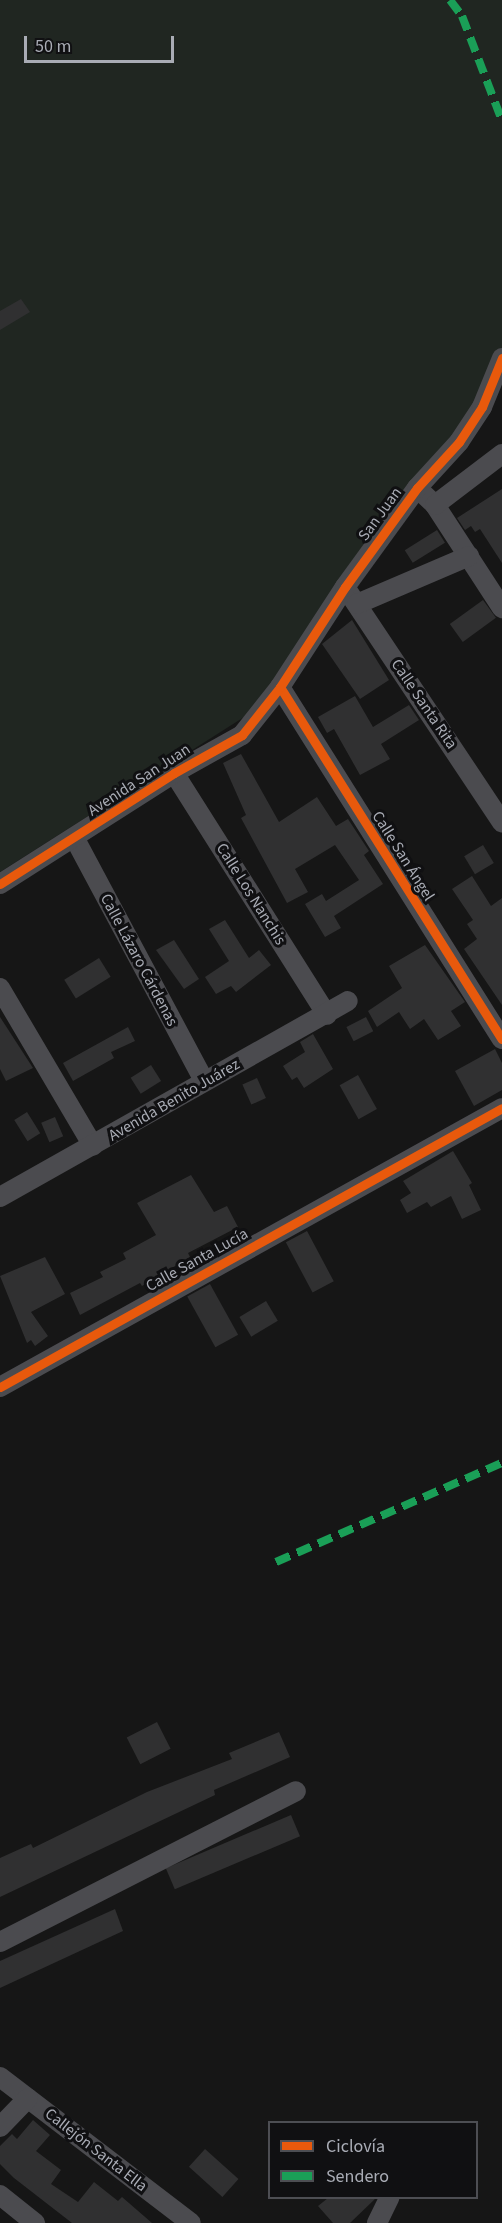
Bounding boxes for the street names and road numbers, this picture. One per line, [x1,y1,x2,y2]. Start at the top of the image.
street label: San Juan [354,483,406,545]
street label: Calle Santa Rita [387,655,461,753]
street label: Avenida San Juan [84,740,194,820]
street label: Calle San Ángel [368,808,438,904]
street label: Calle Los Nanchis [212,840,290,948]
street label: Calle Lázaro Cárdenas [96,891,182,1029]
street label: Avenida Benito Juárez [105,1055,243,1145]
street label: Calle Santa Lucía [143,1224,251,1296]
street label: Callejón Santa Ella [41,2104,151,2196]

